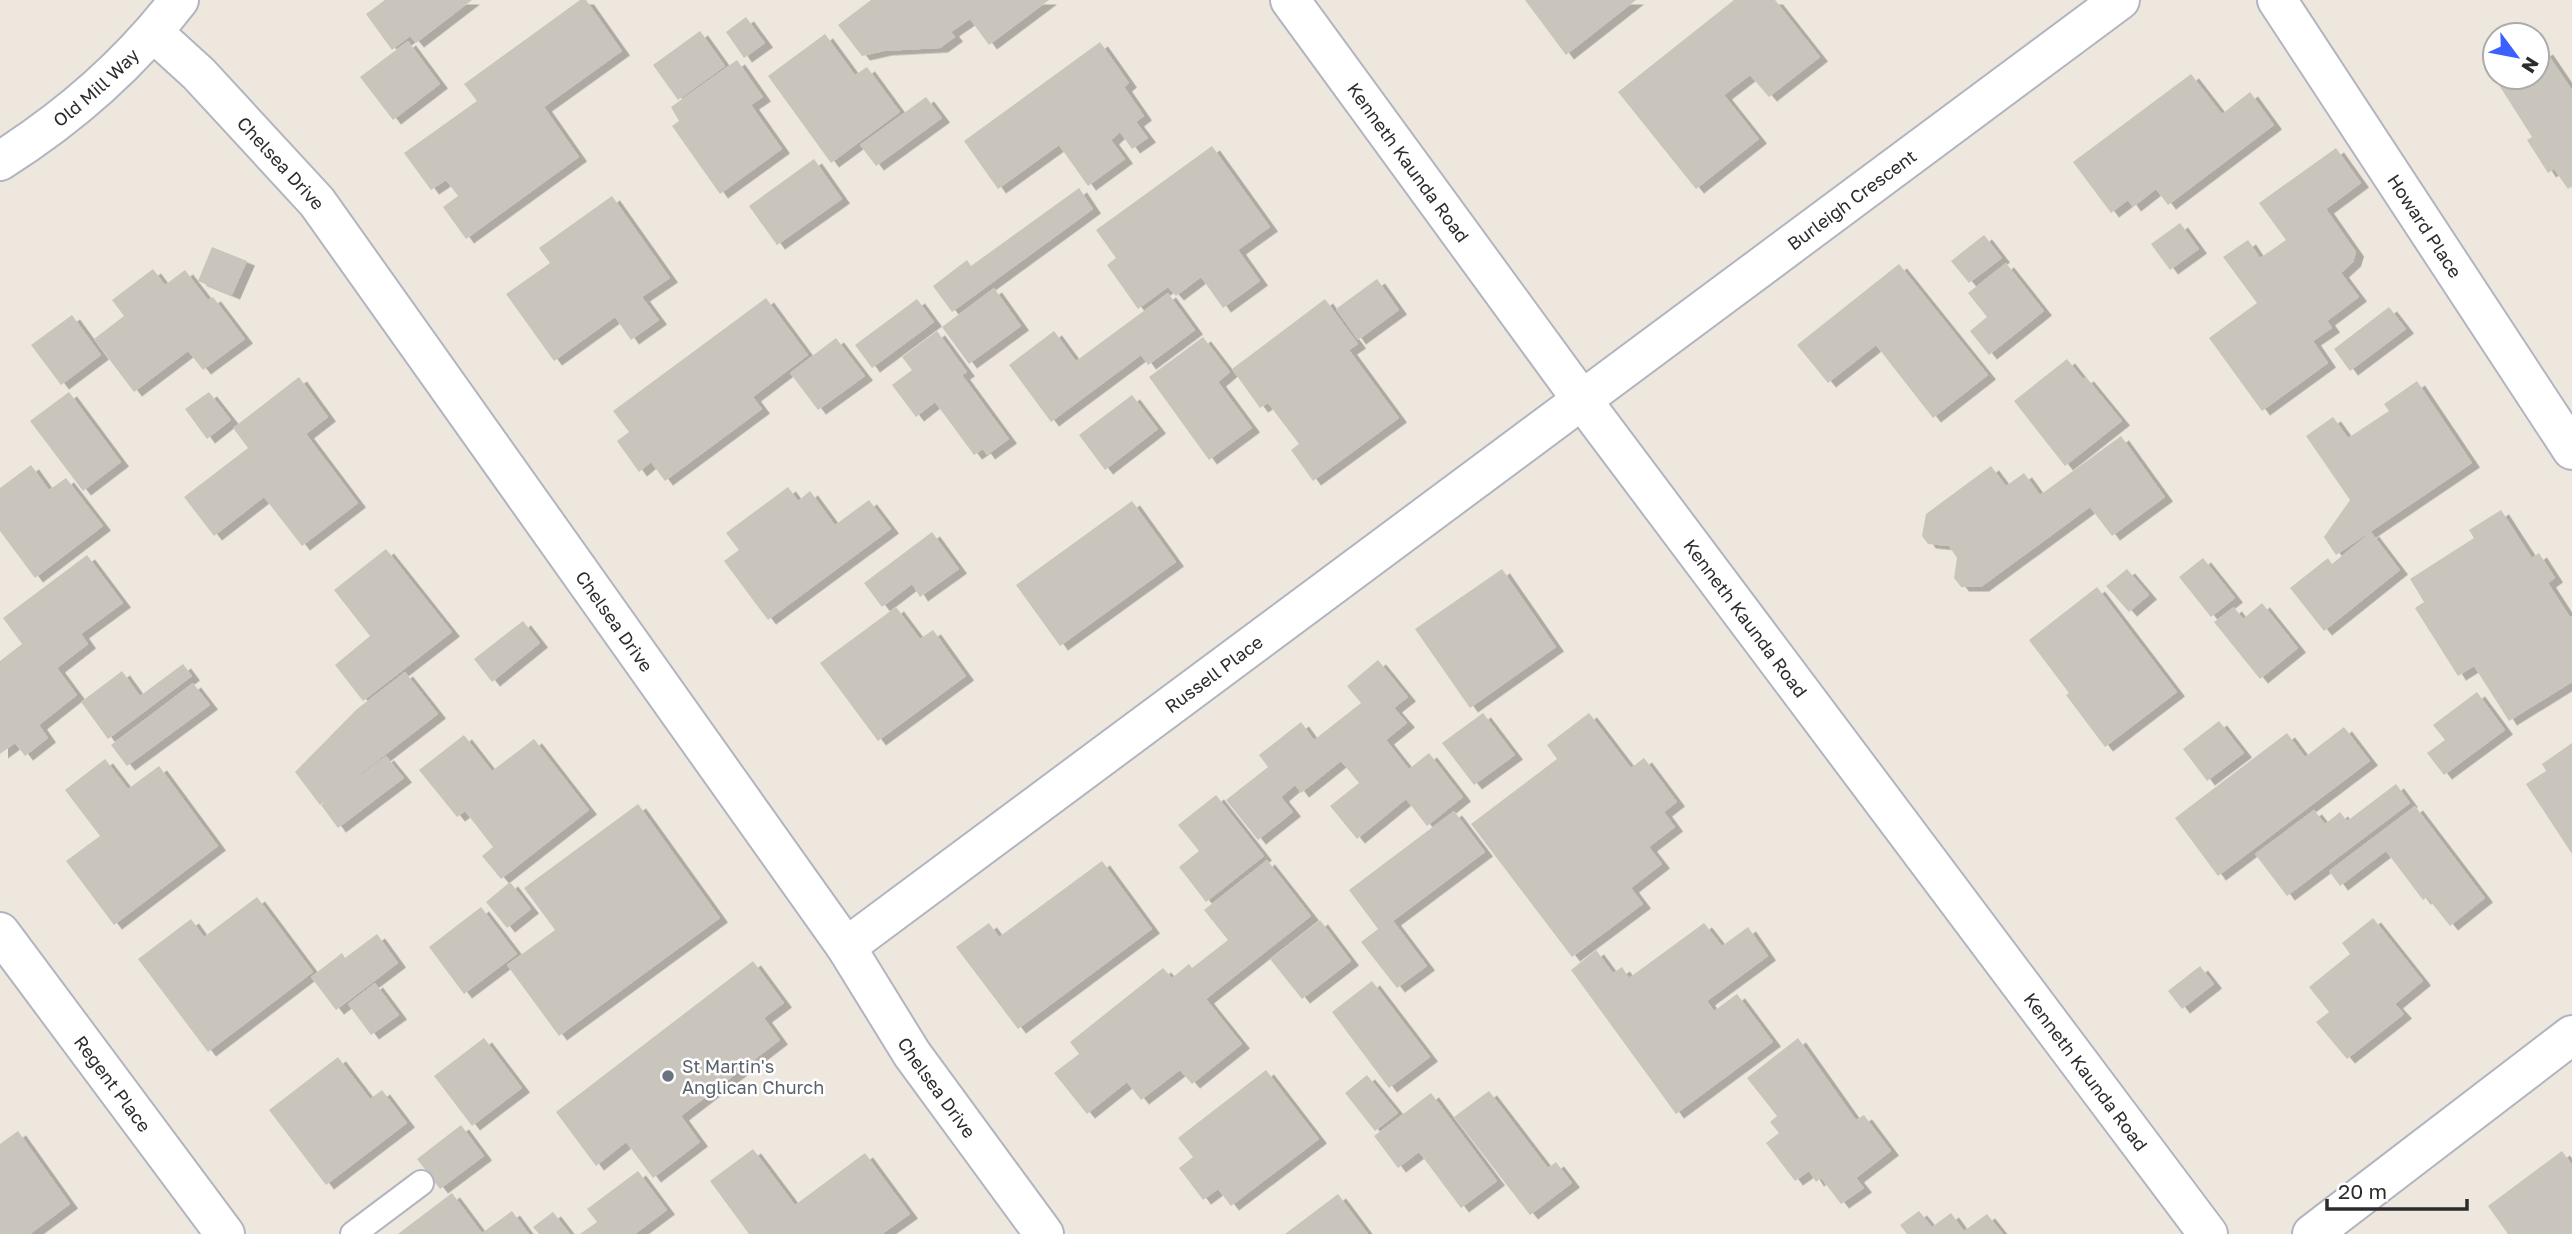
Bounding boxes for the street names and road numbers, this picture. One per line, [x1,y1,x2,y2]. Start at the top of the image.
street label: Old Mill Way [49,43,143,131]
street label: Kenneth Kaunda Road [1343,78,1474,246]
street label: Chelsea Drive [233,112,330,214]
street label: Burleigh Crescent [1783,144,1920,255]
street label: Howard Place [2383,170,2467,282]
street label: Kenneth Kaunda Road [1679,535,1812,702]
street label: Chelsea Drive [571,566,658,676]
street label: Russell Place [1160,630,1267,717]
street label: Kenneth Kaunda Road [2020,988,2153,1155]
street label: Regent Place [70,1031,156,1136]
street label: Chelsea Drive [893,1033,981,1142]

